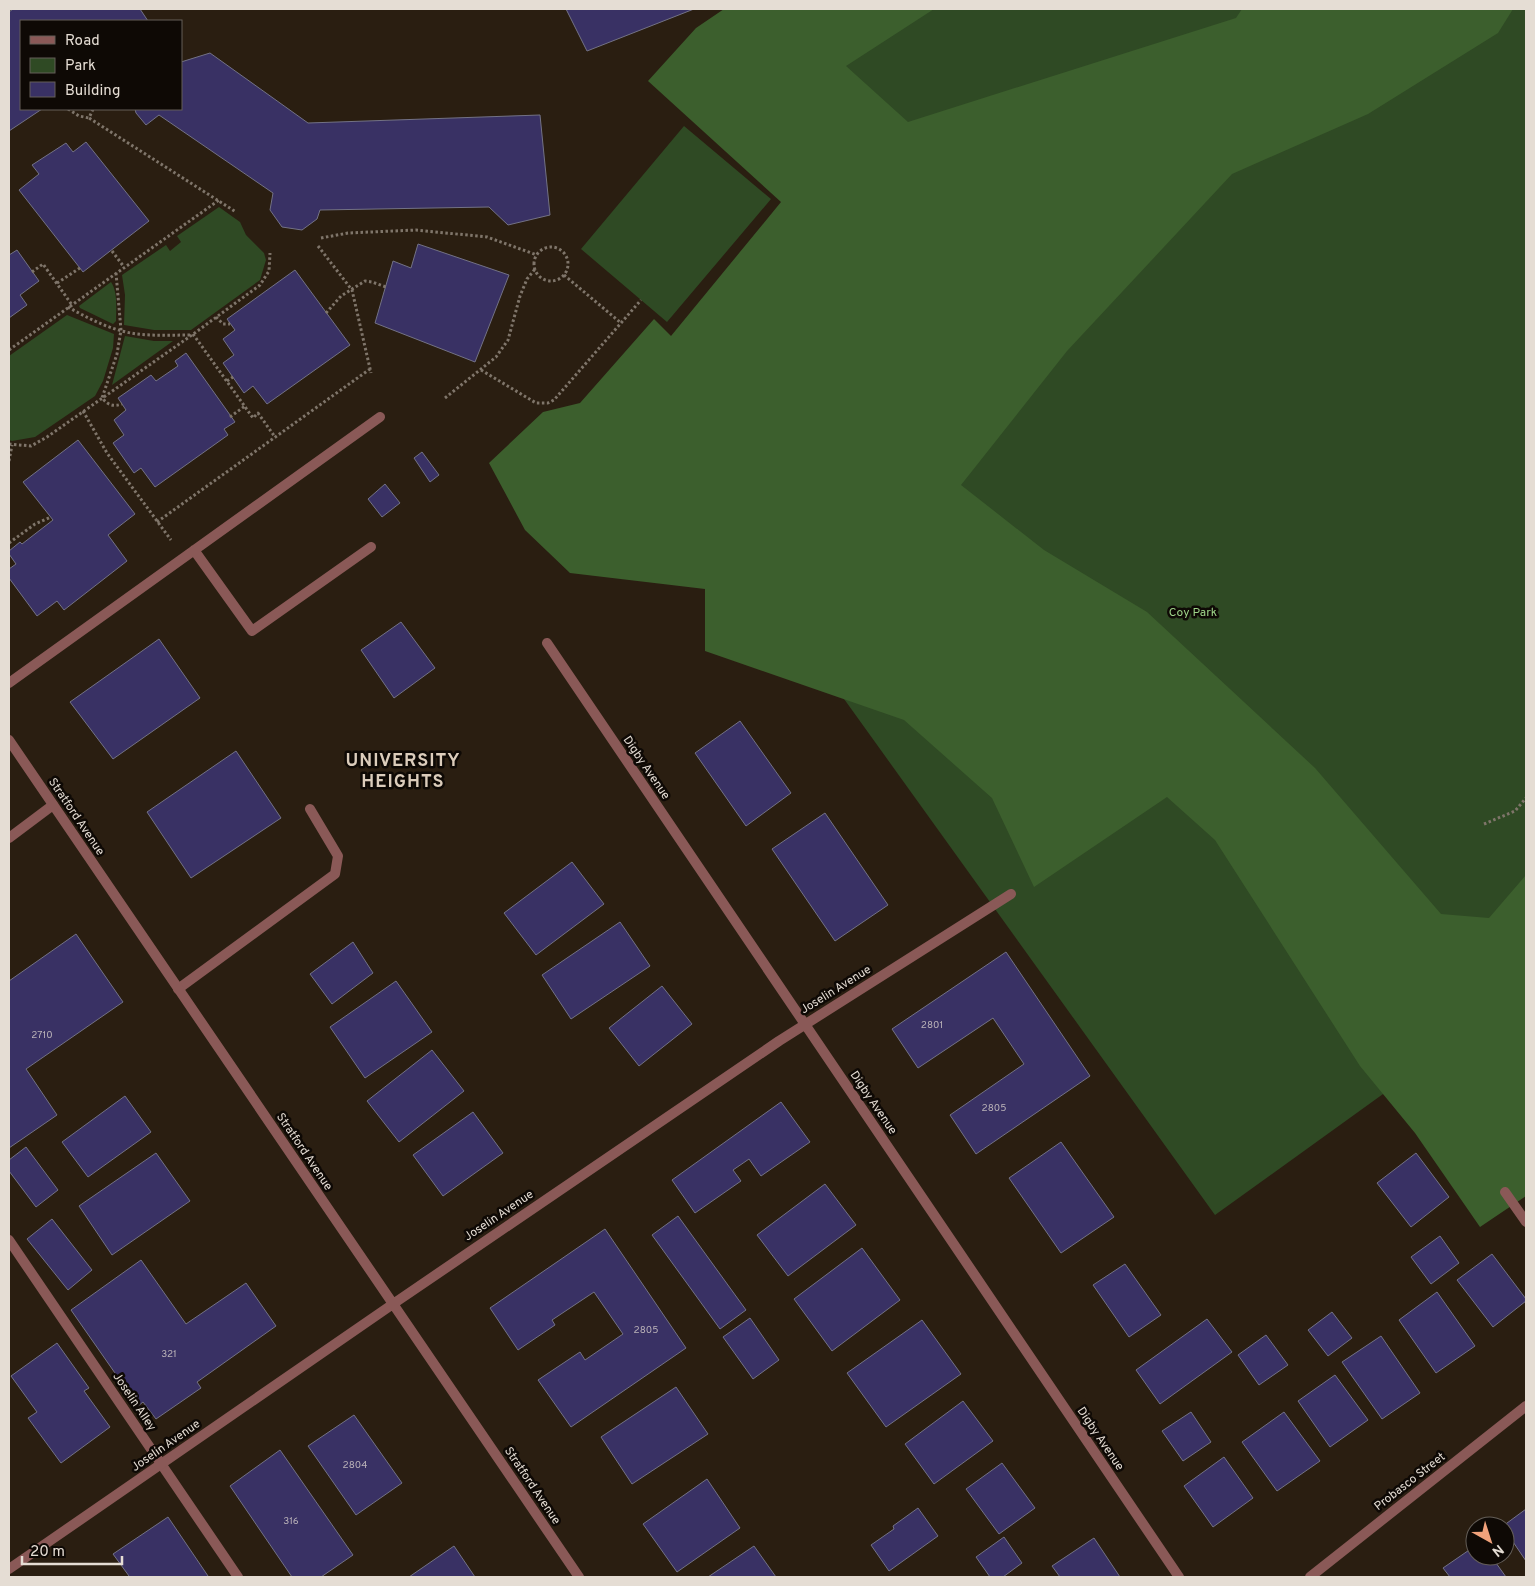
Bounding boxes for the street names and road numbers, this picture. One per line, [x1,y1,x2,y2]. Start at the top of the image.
street label: Digby Avenue [619,733,673,803]
street label: Stratford Avenue [44,775,108,859]
street label: Joselin Avenue [798,962,874,1018]
street label: Digby Avenue [846,1068,900,1138]
street label: Stratford Avenue [272,1110,336,1194]
street label: Joselin Avenue [461,1187,537,1245]
street label: Joselin Alley [109,1370,159,1434]
street label: Digby Avenue [1073,1404,1127,1474]
street label: Joselin Avenue [128,1416,204,1476]
street label: Stratford Avenue [500,1444,564,1528]
street label: Probasco Street [1371,1449,1449,1515]

